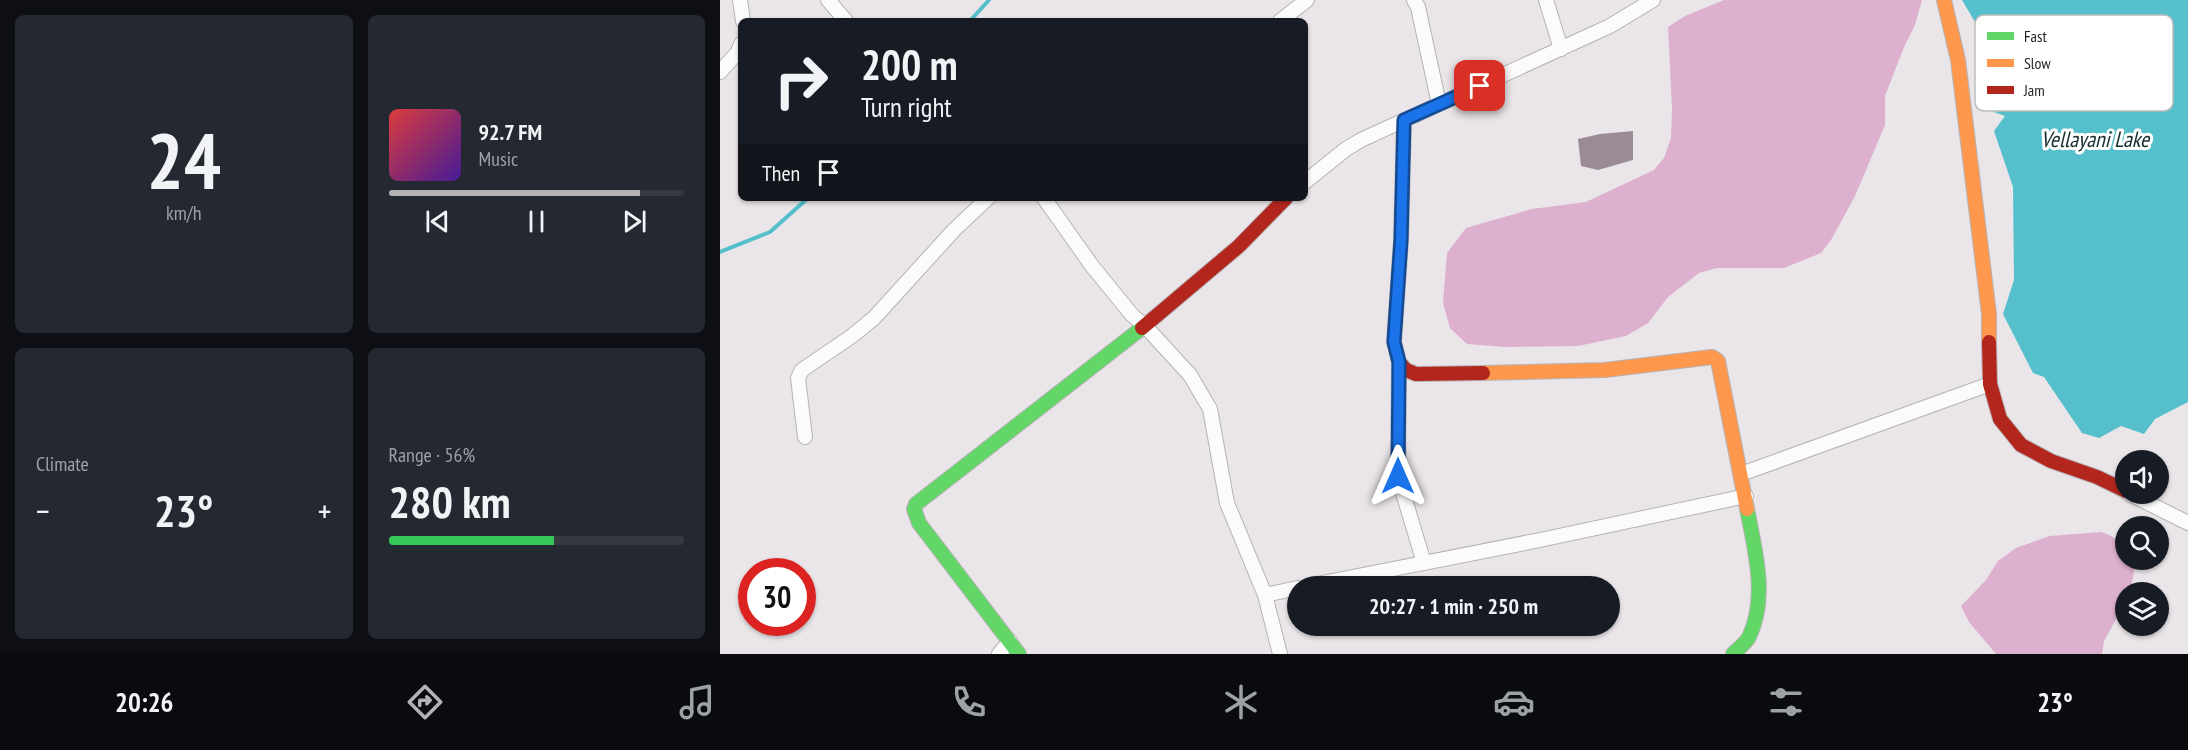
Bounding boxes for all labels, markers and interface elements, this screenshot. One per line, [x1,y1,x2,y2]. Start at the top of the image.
legend [1975,15,2173,111]
text: Fast [2024,26,2047,46]
text: 200 m [861,37,958,92]
icon: right [762,42,840,120]
text: Slow [2024,53,2051,73]
pin [1454,60,1505,111]
icon: arrive [1463,69,1496,102]
text: Jam [2023,80,2045,100]
text: Turn right [861,90,952,124]
text: 24 [146,110,221,211]
text: 92.7 FM [479,118,542,146]
water label: Vellayani Lake [2041,125,2151,153]
text: Music [479,146,518,172]
icon: arrive [812,156,845,189]
text: Then [762,159,800,187]
text: km/h [166,200,201,226]
icon: previous [421,205,454,238]
icon: pause [520,205,553,238]
icon: next [618,205,651,238]
text: Range · 56% [389,442,475,468]
position arrow [1366,444,1430,508]
map controls [2115,450,2169,636]
button: sound [2115,450,2169,504]
text: Climate [36,451,89,477]
text: 280 km [389,472,511,530]
text: 23° [154,481,213,539]
text: − [36,489,50,532]
text: + [318,489,332,532]
button: search [2115,516,2169,570]
speed limit sign: 30 [738,558,816,636]
button: layers [2115,582,2169,636]
text: 20:27 · 1 min · 250 m [1369,592,1538,620]
icon: directions [404,681,446,723]
icon: music [676,681,718,723]
icon: phone [948,681,990,723]
icon: climate [1220,681,1262,723]
icon: car [1493,681,1535,723]
icon: filters [1765,681,1807,723]
text: 20:26 [115,685,174,719]
text: 23° [2037,685,2073,719]

